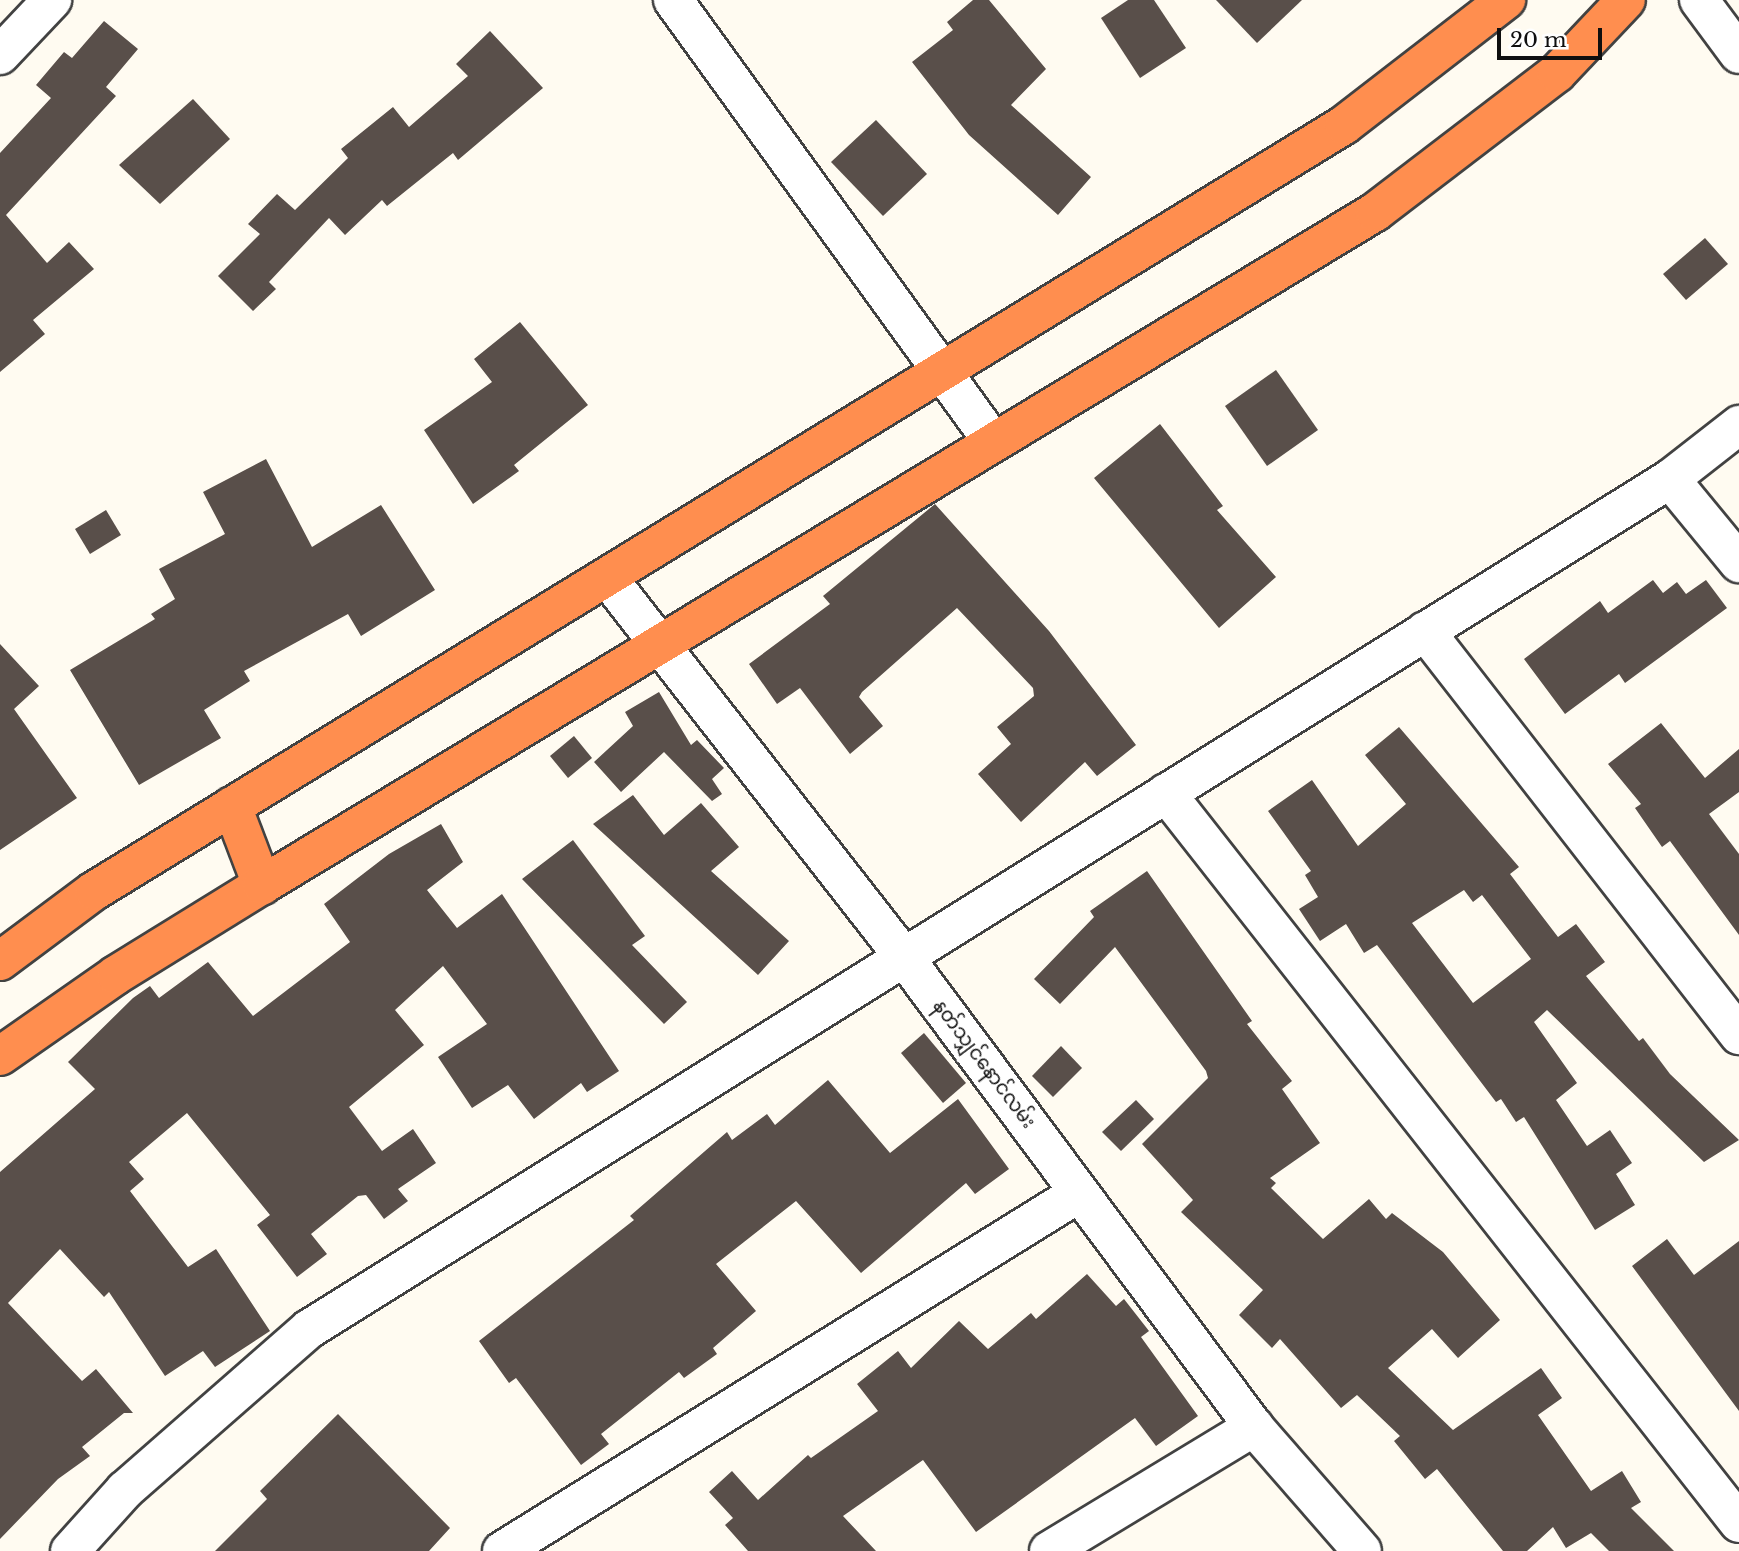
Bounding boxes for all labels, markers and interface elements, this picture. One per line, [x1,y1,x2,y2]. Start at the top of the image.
scale bar [1501,14,1606,58]
text: 20 m [1510,27,1567,53]
street label: နတ်သျှင်နောင်လမ်း [928,995,1040,1133]

